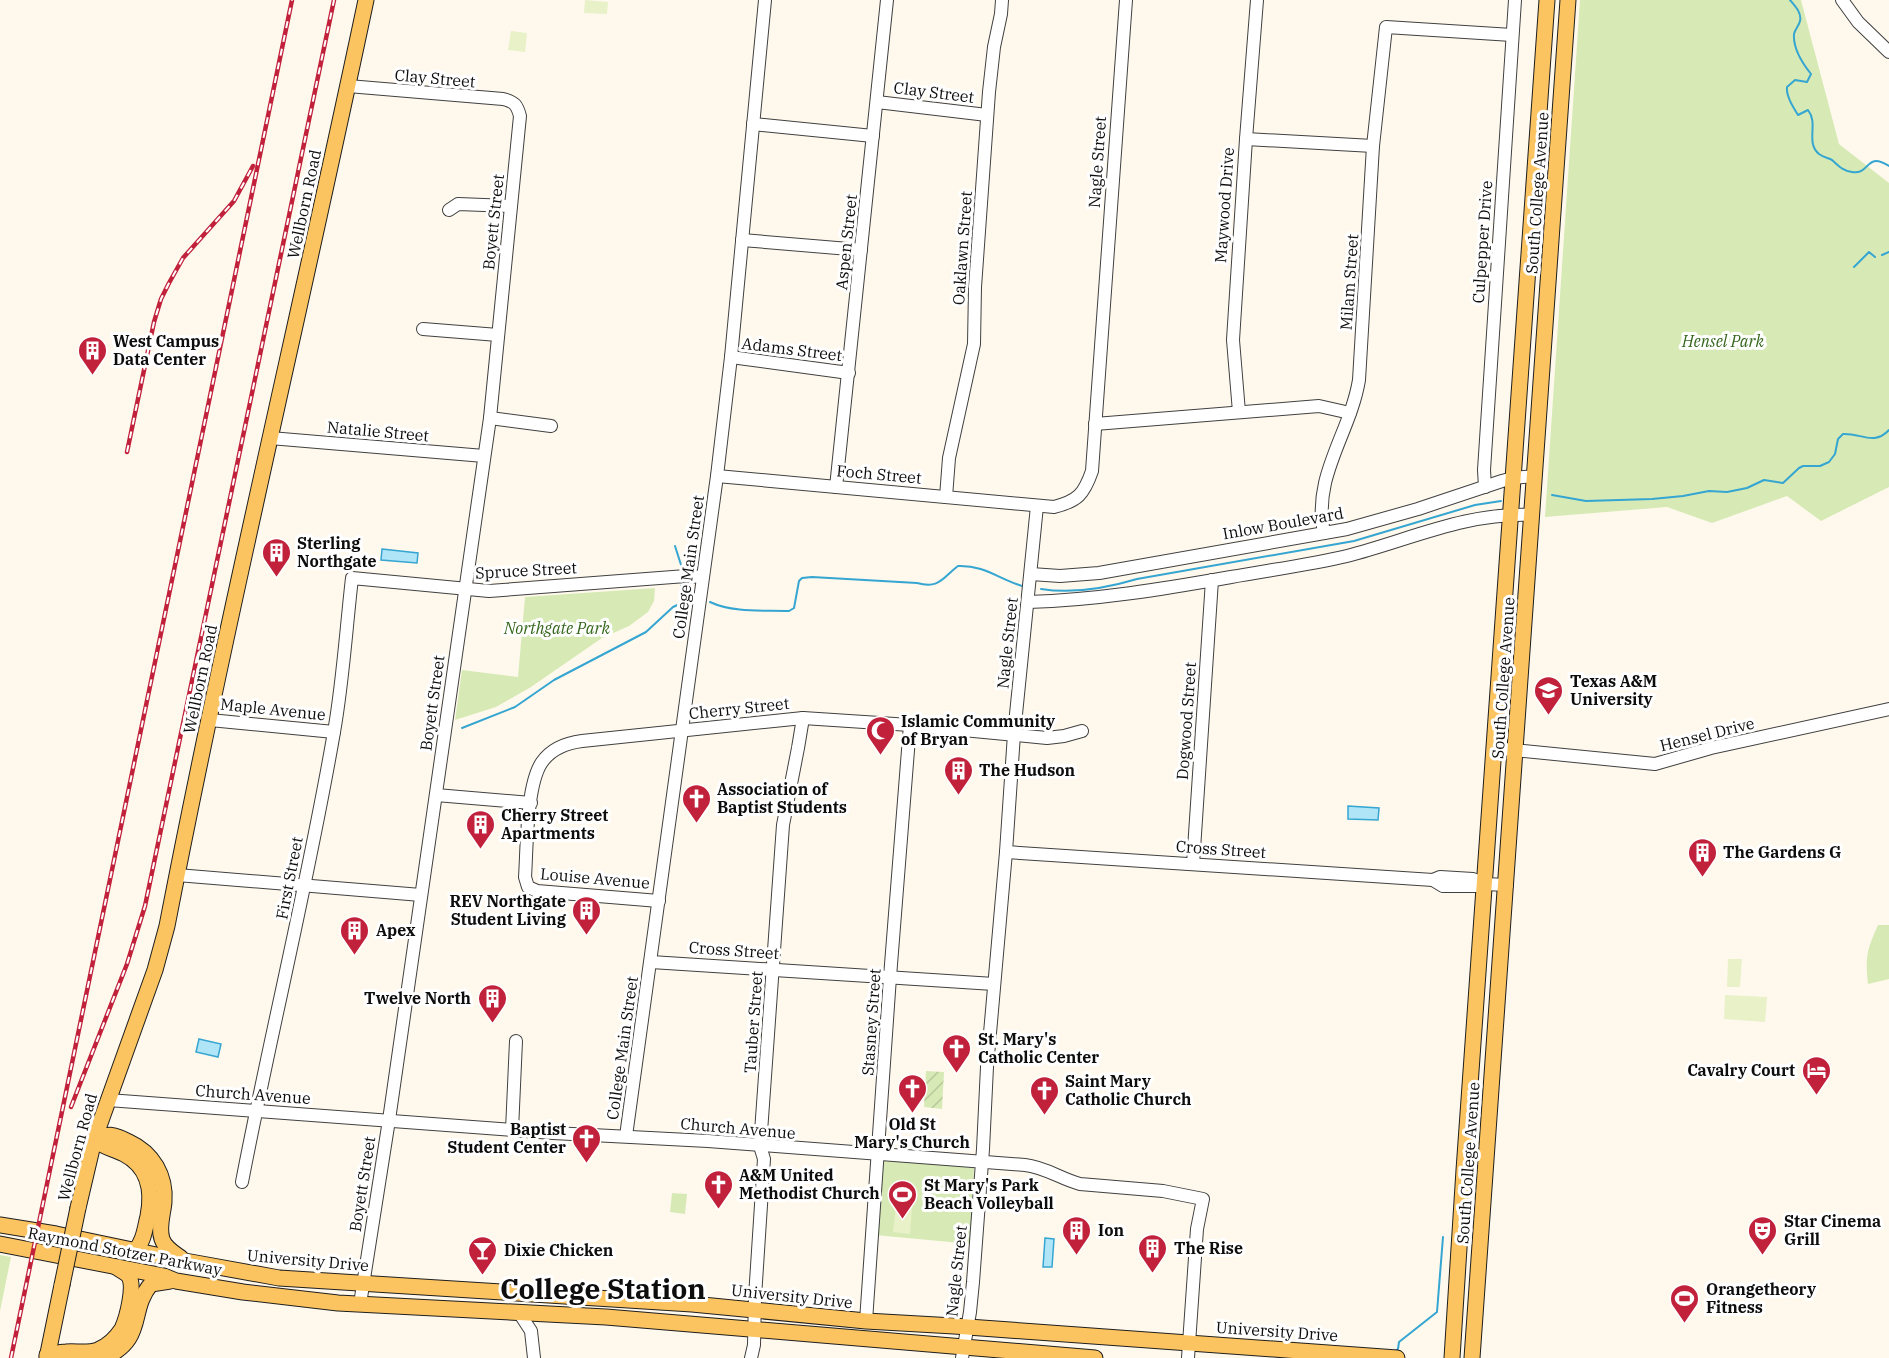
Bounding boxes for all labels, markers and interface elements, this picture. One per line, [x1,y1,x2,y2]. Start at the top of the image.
street label: Clay Street [394,65,477,92]
street label: Clay Street [893,77,976,107]
street label: South College Avenue [1521,111,1553,275]
street label: Nagle Street [1084,115,1110,208]
street label: Maywood Drive [1210,146,1238,264]
street label: Wellborn Road [283,147,325,260]
street label: Boyett Street [478,173,508,271]
street label: Culpepper Drive [1468,180,1496,304]
street label: Oaklawn Street [948,190,976,306]
street label: Aspen Street [831,193,861,291]
street label: Milam Street [1336,233,1362,331]
place label: West Campus Data Center [113,331,219,369]
park label: Hensel Park [1681,331,1765,351]
street label: Adams Street [741,333,844,365]
building icon: West Campus Data Center [76,334,108,376]
street label: Natalie Street [326,417,430,445]
street label: Foch Street [836,460,923,488]
street label: College Main Street [668,494,708,640]
street label: Inlow Boulevard [1221,502,1345,543]
place label: Sterling Northgate [297,533,377,571]
building icon: Sterling Northgate [260,536,292,578]
street label: Spruce Street [475,557,578,583]
street label: Nagle Street [992,596,1022,690]
street label: South College Avenue [1487,596,1519,760]
park label: Northgate Park [503,618,610,638]
street label: Wellborn Road [179,622,221,735]
street label: Boyett Street [415,654,449,752]
street label: Dogwood Street [1172,661,1200,781]
place label: Texas A&M University [1570,671,1657,709]
school or university icon: Texas A&M University [1533,674,1565,716]
street label: Cherry Street [688,693,791,723]
street label: Maple Avenue [219,694,327,724]
place label: Islamic Community of Bryan [901,711,1056,749]
street label: Hensel Drive [1658,713,1756,755]
mosque icon: Islamic Community of Bryan [864,714,896,756]
building icon: The Hudson [942,754,974,796]
place label: The Hudson [979,760,1076,780]
place label: Association of Baptist Students [717,779,847,817]
church icon: Association of Baptist Students [680,782,712,824]
place label: Cherry Street Apartments [501,805,608,843]
building icon: Cherry Street Apartments [464,808,496,850]
street label: First Street [271,835,307,921]
street label: Cross Street [1175,836,1267,862]
building icon: The Gardens G [1686,836,1718,878]
place label: The Gardens G [1723,842,1841,862]
street label: Louise Avenue [539,863,651,893]
place label: REV Northgate Student Living [450,891,567,929]
building icon: REV Northgate Student Living [571,894,603,936]
building icon: Apex [339,914,371,956]
place label: Apex [376,920,416,940]
street label: Cross Street [688,937,780,963]
street label: Stasney Street [857,967,885,1076]
street label: Tauber Street [739,970,767,1074]
street label: College Main Street [602,975,642,1121]
building icon: Twelve North [476,982,508,1024]
place label: Twelve North [364,988,471,1008]
place label: St. Mary's Catholic Center [978,1029,1099,1067]
church icon: St. Mary's Catholic Center [941,1032,973,1074]
hotel icon: Cavalry Court [1800,1054,1832,1096]
place label: Cavalry Court [1687,1060,1795,1080]
place label: Saint Mary Catholic Church [1065,1071,1191,1109]
church icon: Old St Mary's Church [896,1072,928,1114]
church icon: Saint Mary Catholic Church [1028,1074,1060,1116]
street label: Church Avenue [195,1080,311,1108]
street label: South College Avenue [1452,1081,1484,1245]
street label: Wellborn Road [53,1091,101,1203]
street label: Church Avenue [680,1113,796,1143]
place label: Old St Mary's Church [854,1114,970,1152]
place label: Baptist Student Center [447,1119,566,1157]
church icon: Baptist Student Center [571,1122,603,1164]
street label: Boyett Street [345,1134,379,1233]
place label: A&M United Methodist Church [739,1165,880,1203]
church icon: A&M United Methodist Church [702,1168,734,1210]
place label: St Mary's Park Beach Volleyball [924,1175,1054,1213]
sports icon: St Mary's Park Beach Volleyball [887,1178,919,1220]
place label: Star Cinema Grill [1784,1211,1881,1249]
building icon: Ion [1061,1214,1093,1256]
theatre icon: Star Cinema Grill [1747,1214,1779,1256]
place label: Ion [1098,1220,1124,1240]
street label: Raymond Stotzer Parkway [26,1222,224,1280]
street label: Nagle Street [941,1224,971,1318]
building icon: The Rise [1137,1232,1169,1274]
bar icon: Dixie Chicken [467,1234,499,1276]
place label: The Rise [1174,1238,1243,1258]
place label: Dixie Chicken [504,1240,614,1260]
street label: University Drive [246,1245,370,1275]
district label: College Station [500,1270,706,1307]
place label: Orangetheory Fitness [1706,1279,1817,1317]
street label: University Drive [730,1280,854,1312]
sports icon: Orangetheory Fitness [1669,1282,1701,1324]
street label: University Drive [1215,1317,1339,1345]

